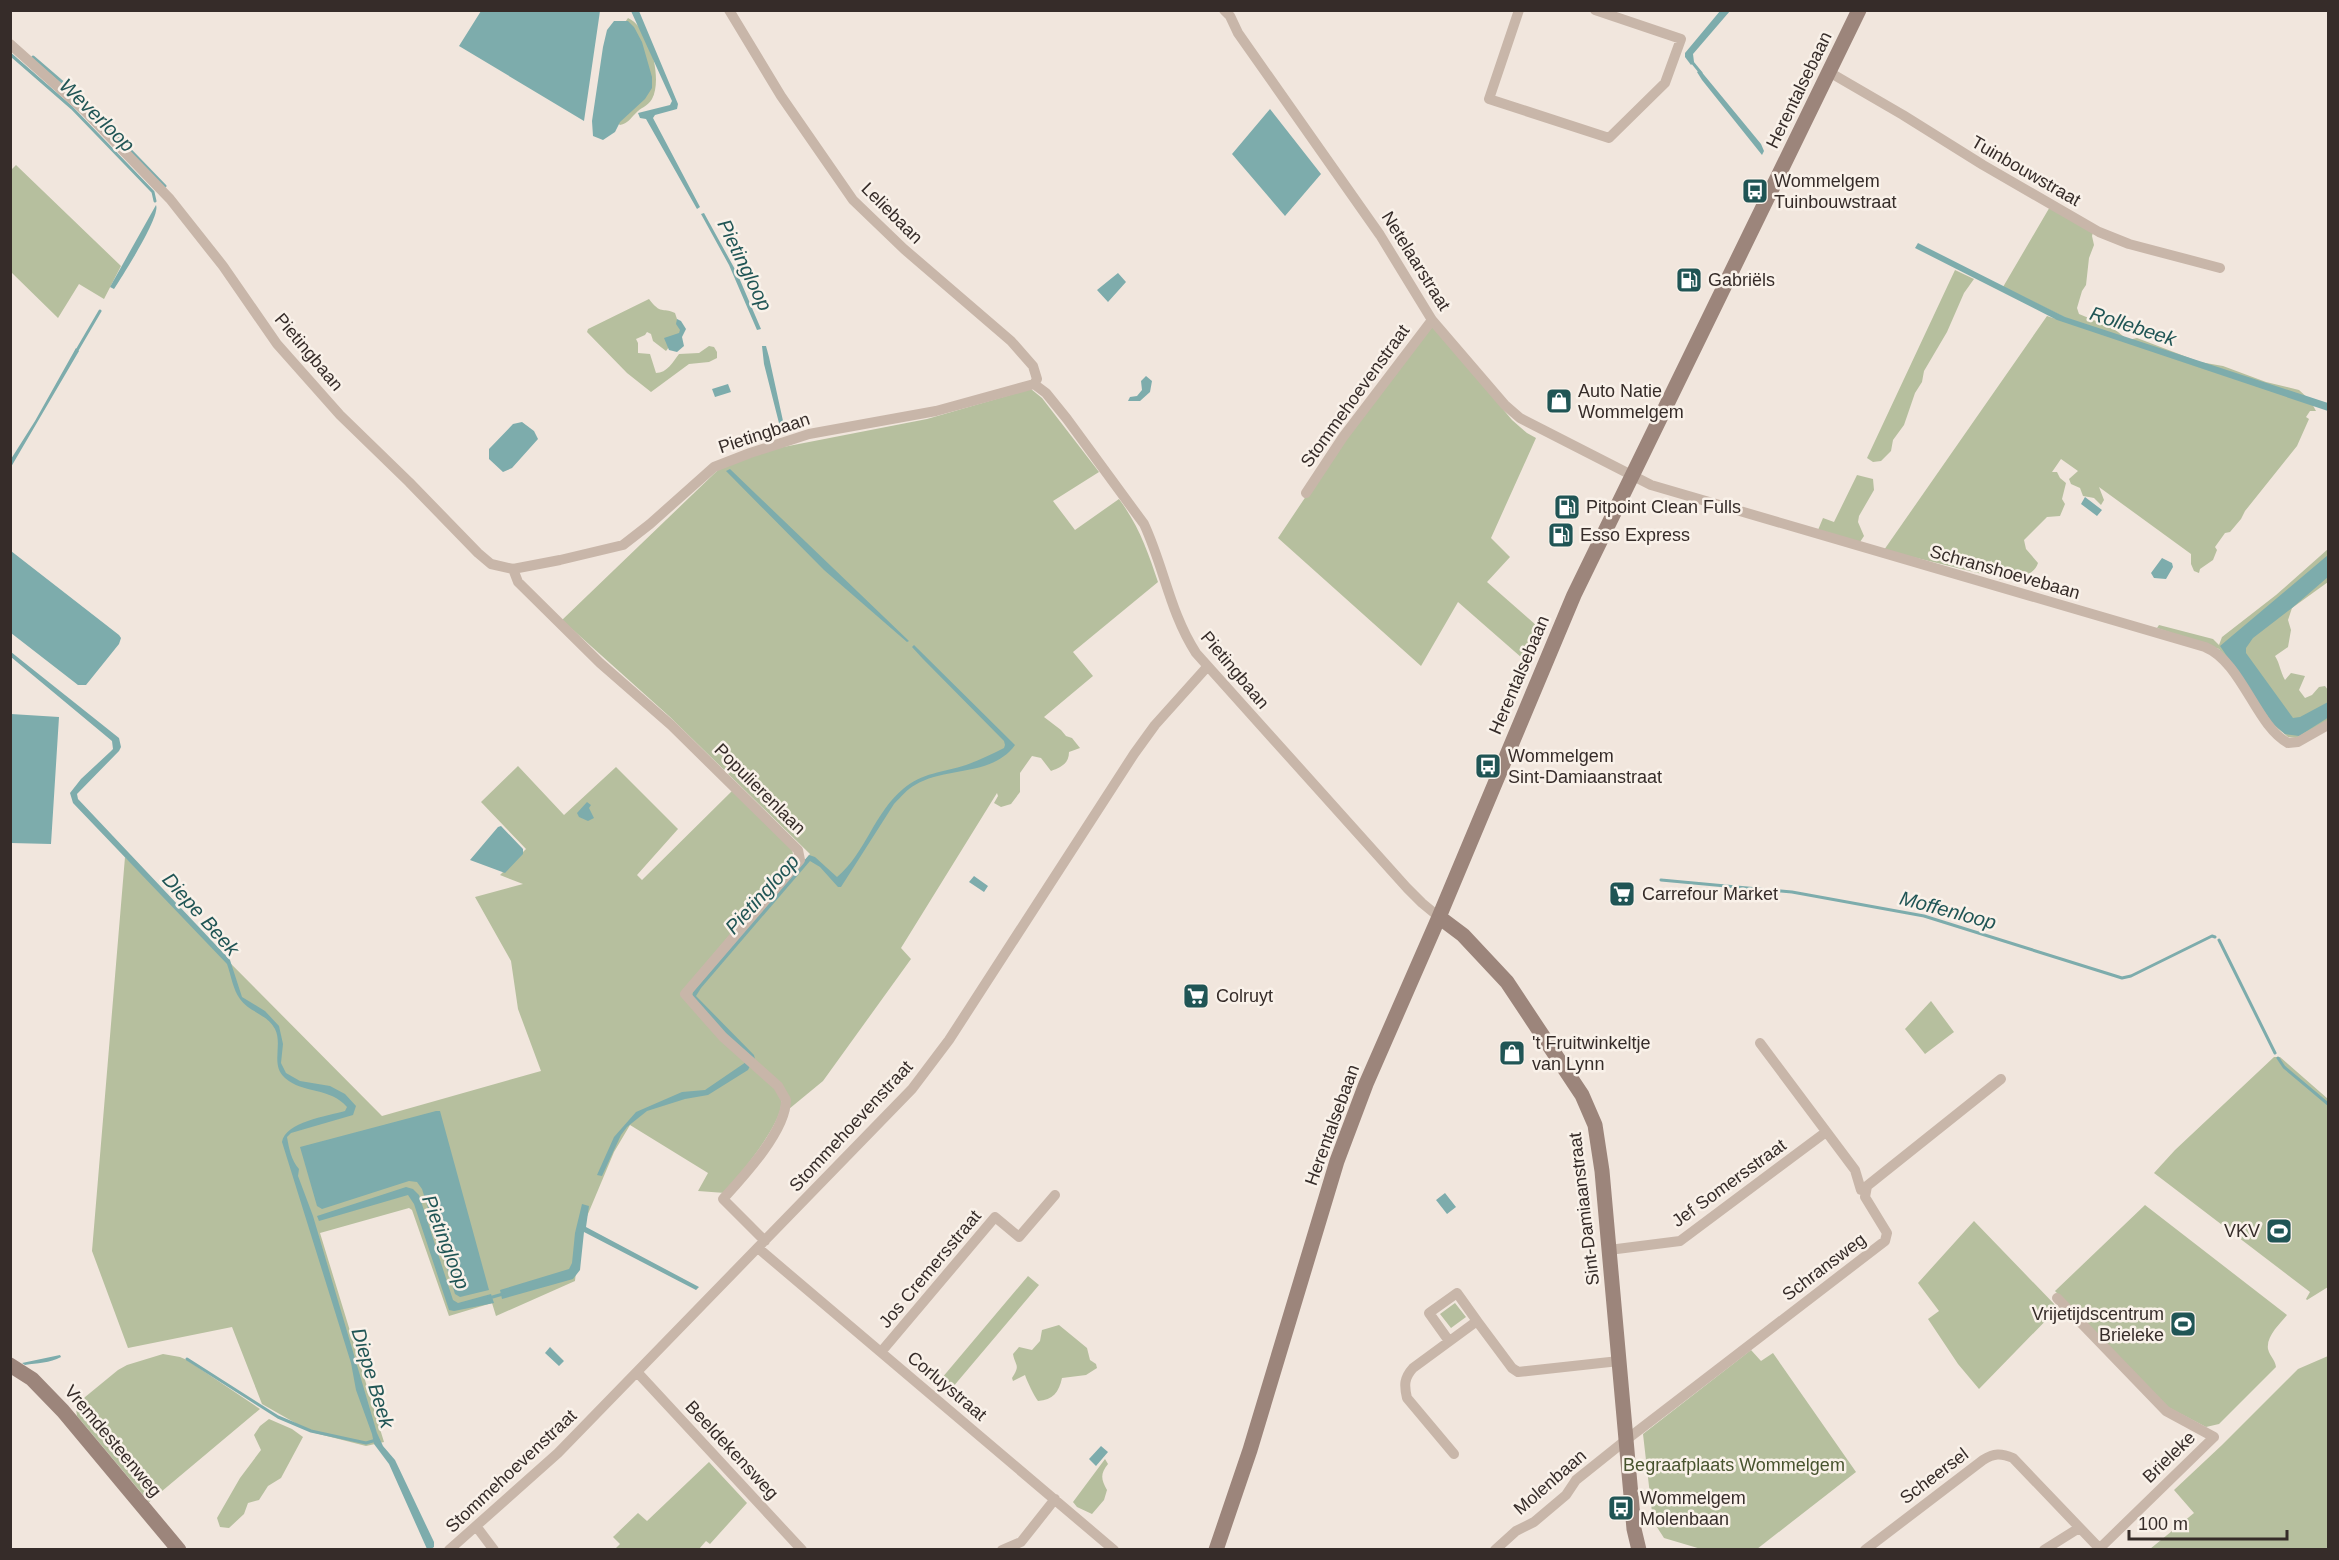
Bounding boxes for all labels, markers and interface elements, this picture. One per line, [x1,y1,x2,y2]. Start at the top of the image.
street label: Herentalsebaan [1762,29,1836,151]
water label: Weverloop [55,74,139,156]
street label: Tuinbouwstraat [1968,132,2084,210]
place label: Wommelgem Tuinbouwstraat [1774,171,1896,212]
bus stop icon: Wommelgem Tuinbouwstraat [1740,176,1770,206]
street label: Leliebaan [857,178,927,248]
street label: Netelaarstraat [1378,208,1454,314]
water label: Pietingloop [713,216,777,314]
fuel station icon: Gabriëls [1674,265,1704,295]
place label: Gabriëls [1708,270,1775,290]
water label: Rollebeek [2087,302,2180,351]
street label: Pietingbaan [271,309,347,395]
street label: Stommehoevenstraat [1297,321,1413,471]
place label: Auto Natie Wommelgem [1578,381,1684,422]
shop icon: Auto Natie Wommelgem [1544,386,1574,416]
street label: Pietingbaan [716,409,812,457]
fuel station icon: Pitpoint Clean Fulls [1552,492,1582,522]
place label: Pitpoint Clean Fulls [1586,497,1741,517]
fuel station icon: Esso Express [1546,520,1576,550]
place label: Esso Express [1580,525,1690,545]
street label: Schranshoevebaan [1928,541,2082,603]
street label: Herentalsebaan [1485,613,1553,737]
street label: Pietingbaan [1197,627,1273,713]
street label: Populierenlaan [710,739,810,839]
place label: Wommelgem Sint-Damiaanstraat [1508,746,1662,787]
bus stop icon: Wommelgem Sint-Damiaanstraat [1473,751,1503,781]
water label: Pietingloop [721,850,803,938]
water label: Diepe Beek [158,868,244,961]
supermarket icon: Carrefour Market [1607,879,1637,909]
place label: Carrefour Market [1642,884,1778,904]
water label: Moffenloop [1897,887,1999,933]
supermarket icon: Colruyt [1181,981,1211,1011]
place label: Colruyt [1216,986,1273,1006]
place label: 't Fruitwinkeltje van Lynn [1532,1033,1650,1074]
shop icon: 't Fruitwinkeltje van Lynn [1497,1038,1527,1068]
street label: Stommehoevenstraat [785,1057,917,1195]
street label: Herentalsebaan [1301,1062,1363,1188]
street label: Sint-Damiaanstraat [1565,1131,1603,1287]
street label: Jef Somersstraat [1668,1135,1790,1231]
water label: Pietingloop [418,1192,474,1292]
street label: Jos Cremersstraat [875,1206,985,1332]
sports icon: VKV [2264,1216,2294,1246]
place label: VKV [2224,1221,2260,1241]
street label: Schransweg [1778,1229,1870,1305]
place label: Vrijetijdscentrum Brieleke [2032,1304,2164,1345]
sports icon: Vrijetijdscentrum Brieleke [2168,1309,2198,1339]
water label: Diepe Beek [347,1325,399,1432]
street label: Corluystraat [903,1347,991,1425]
street label: Vremdesteenweg [61,1381,165,1501]
street label: Beeldekensweg [681,1397,783,1503]
street label: Stommehoevenstraat [442,1405,580,1537]
street label: Brieleke [2139,1427,2199,1487]
street label: Scheersel [1896,1444,1972,1508]
street label: Molenbaan [1510,1445,1590,1519]
park label: Begraafplaats Wommelgem [1623,1455,1845,1475]
place label: Wommelgem Molenbaan [1640,1488,1746,1529]
bus stop icon: Wommelgem Molenbaan [1606,1493,1636,1523]
scale bar [2129,1503,2286,1541]
text: 100 m [2138,1514,2188,1534]

